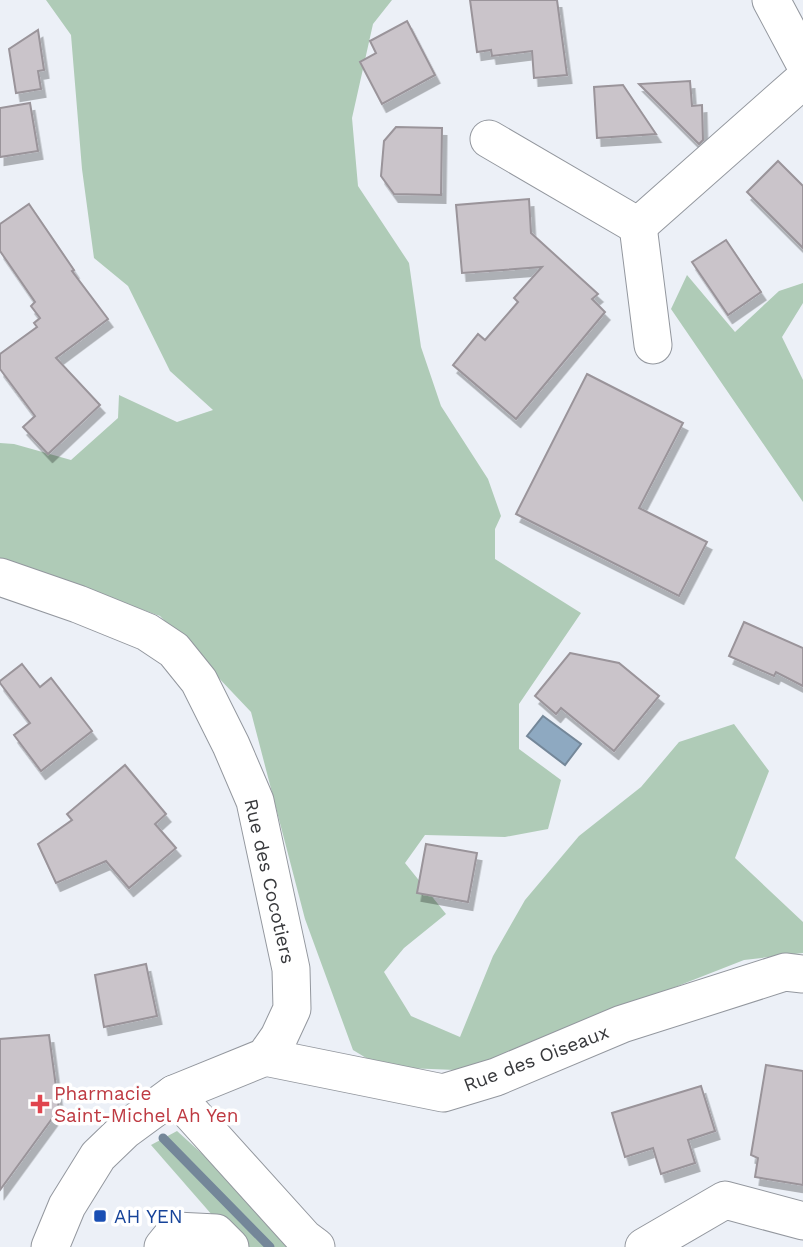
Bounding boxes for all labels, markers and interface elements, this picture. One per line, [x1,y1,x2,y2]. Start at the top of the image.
street label: Rue des Cocotiers [239,796,300,966]
street label: Rue des Oiseaux [460,1020,612,1097]
place label: Pharmacie Saint-Michel Ah Yen [54,1082,239,1127]
marker: Pharmacie Saint-Michel Ah Yen [32,1096,48,1112]
place label: AH YEN [114,1205,183,1228]
marker: AH YEN [92,1208,108,1224]

